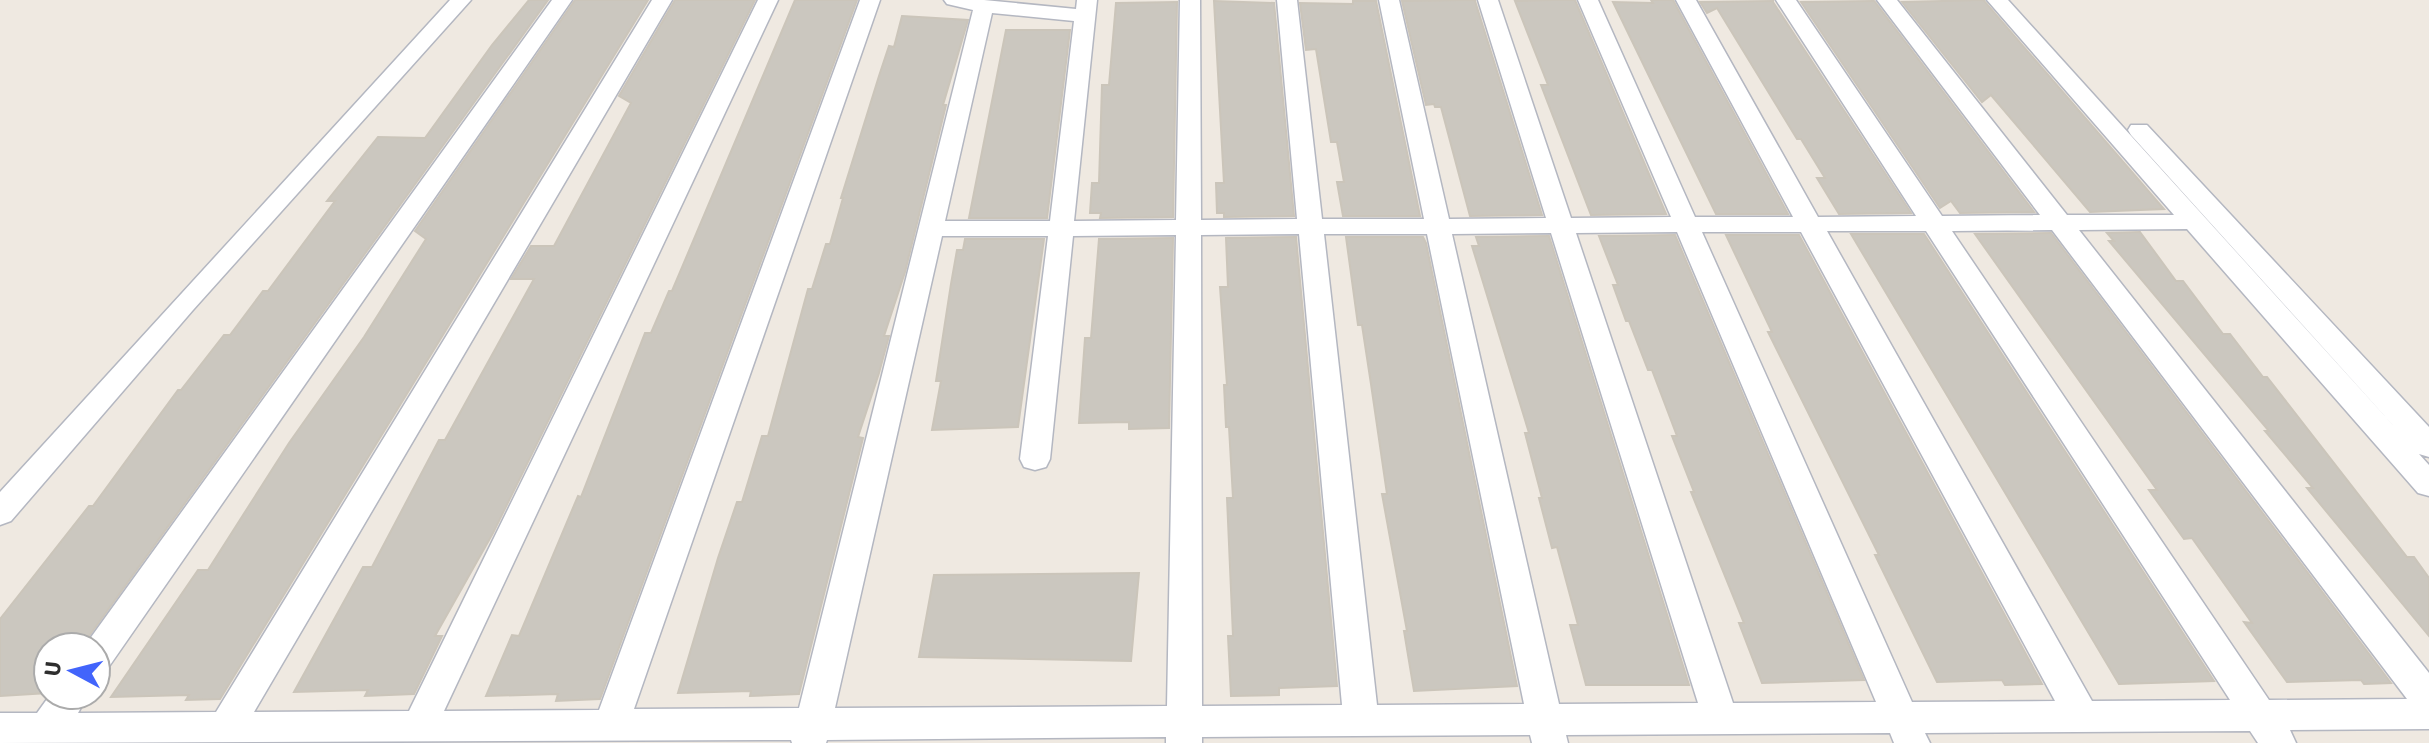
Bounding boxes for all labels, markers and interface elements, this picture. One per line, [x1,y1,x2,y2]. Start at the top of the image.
north arrow [32,631,112,711]
text: U [38,660,67,678]

